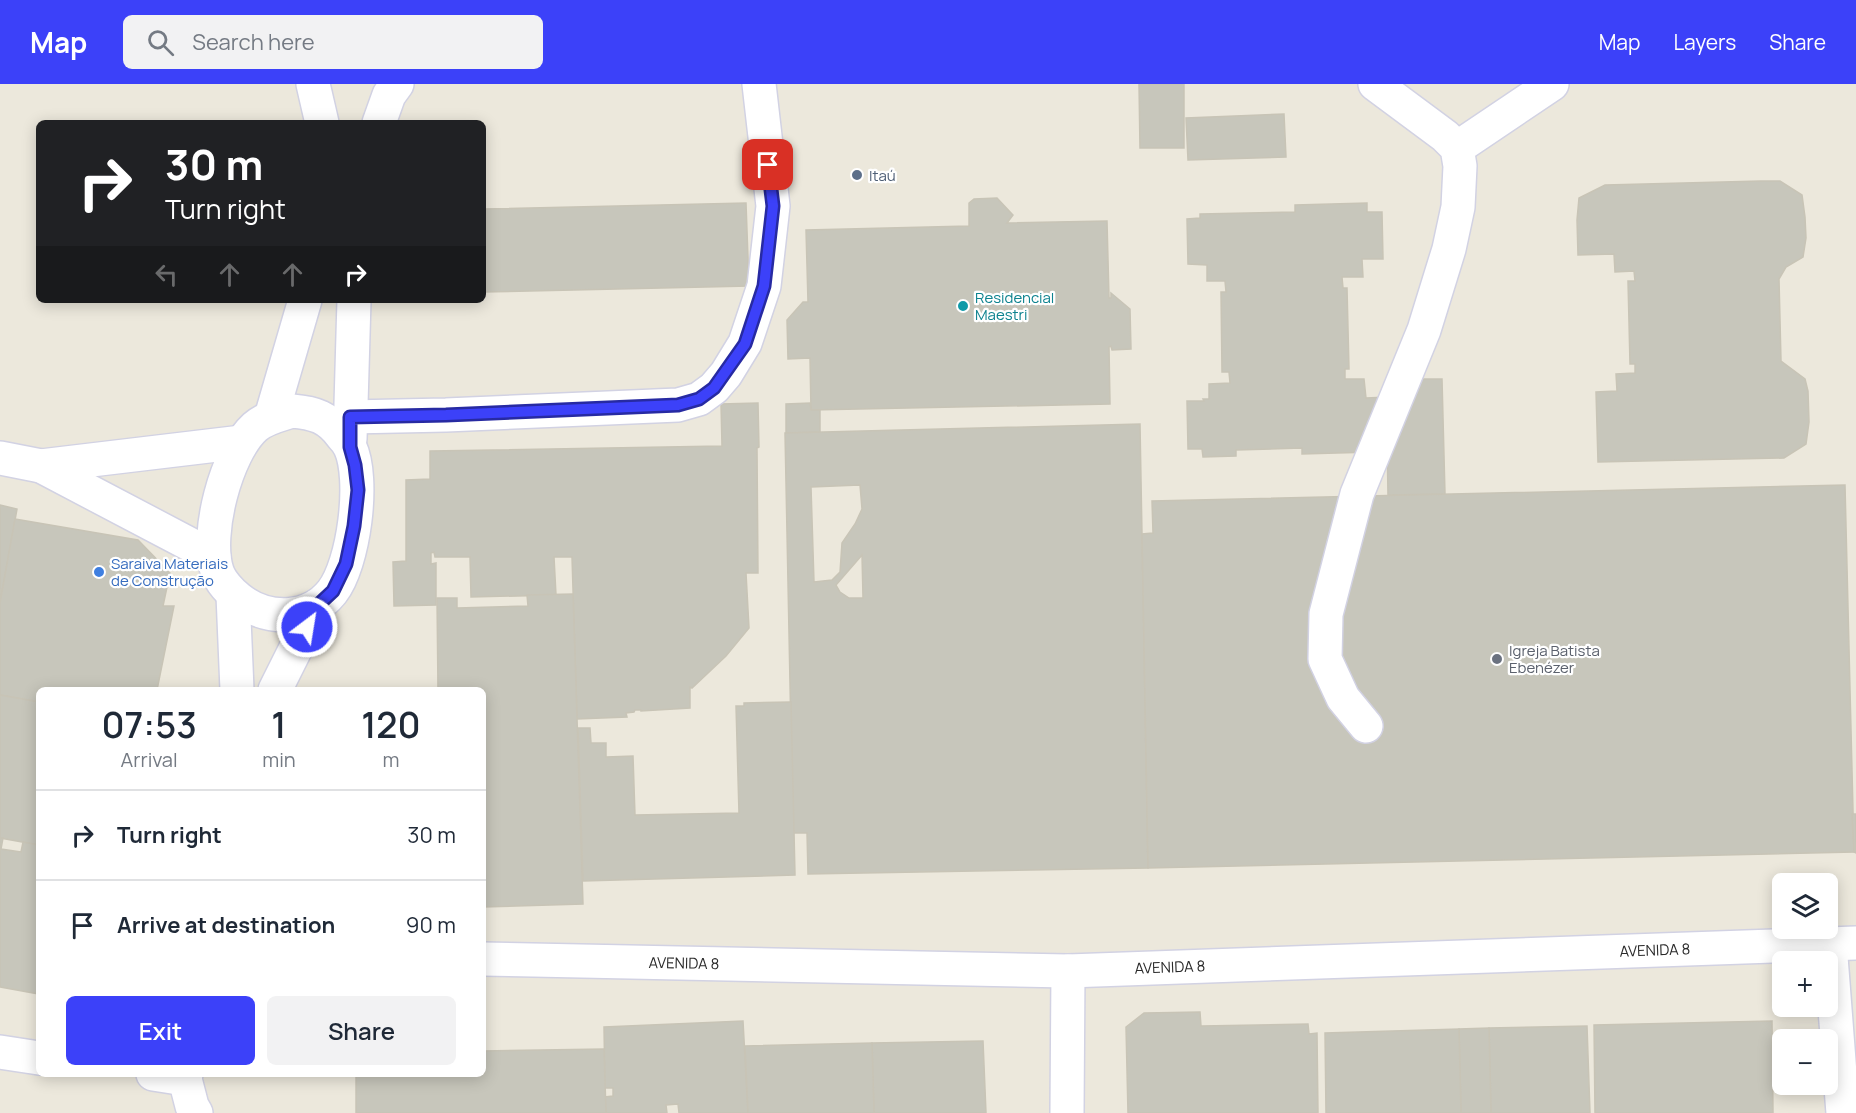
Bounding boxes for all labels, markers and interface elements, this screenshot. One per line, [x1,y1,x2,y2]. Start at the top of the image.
search box [123,15,543,69]
text: Map [30,23,87,61]
icon: search [144,26,177,59]
text: Search here [192,27,315,57]
text: Map [1599,28,1640,56]
text: Layers [1673,28,1736,56]
text: Share [1769,28,1826,56]
text: 30 m [165,135,263,193]
pin [742,139,793,190]
icon: right [66,144,144,222]
icon: arrive [751,148,784,181]
place label: Itaú [869,165,896,186]
marker: Itaú [850,168,864,182]
text: Turn right [165,190,286,227]
icon: left [150,258,183,291]
icon: ahead [213,258,246,291]
icon: ahead [276,258,309,291]
icon: right [339,258,372,291]
place label: Residencial Maestri [975,287,1054,325]
marker: Residencial Maestri [956,299,970,313]
place label: Saraiva Materiais de Construção [111,553,228,591]
marker: Saraiva Materiais de Construção [92,565,106,579]
position arrow [275,595,339,659]
place label: Igreja Batista Ebenézer [1509,640,1600,678]
marker: Igreja Batista Ebenézer [1490,652,1504,666]
text: 07:53 [101,700,197,749]
text: 1 [271,700,287,749]
text: 120 [361,700,421,749]
text: Arrival [121,746,178,773]
text: min [262,746,296,773]
text: m [382,746,399,773]
icon: right [66,819,99,852]
text: Turn right [117,820,222,850]
text: 30 m [407,820,456,850]
map controls [1772,873,1838,1095]
button: layers [1772,873,1838,939]
icon: arrive [66,909,99,942]
text: Arrive at destination [117,910,335,940]
text: 90 m [406,910,456,940]
street label: AVENIDA 8 [1619,938,1691,962]
button: + [1772,951,1838,1017]
street label: AVENIDA 8 [648,952,720,974]
street label: AVENIDA 8 [1134,955,1206,979]
button: Exit [66,996,255,1065]
button: Share [267,996,456,1065]
button: − [1772,1029,1838,1095]

